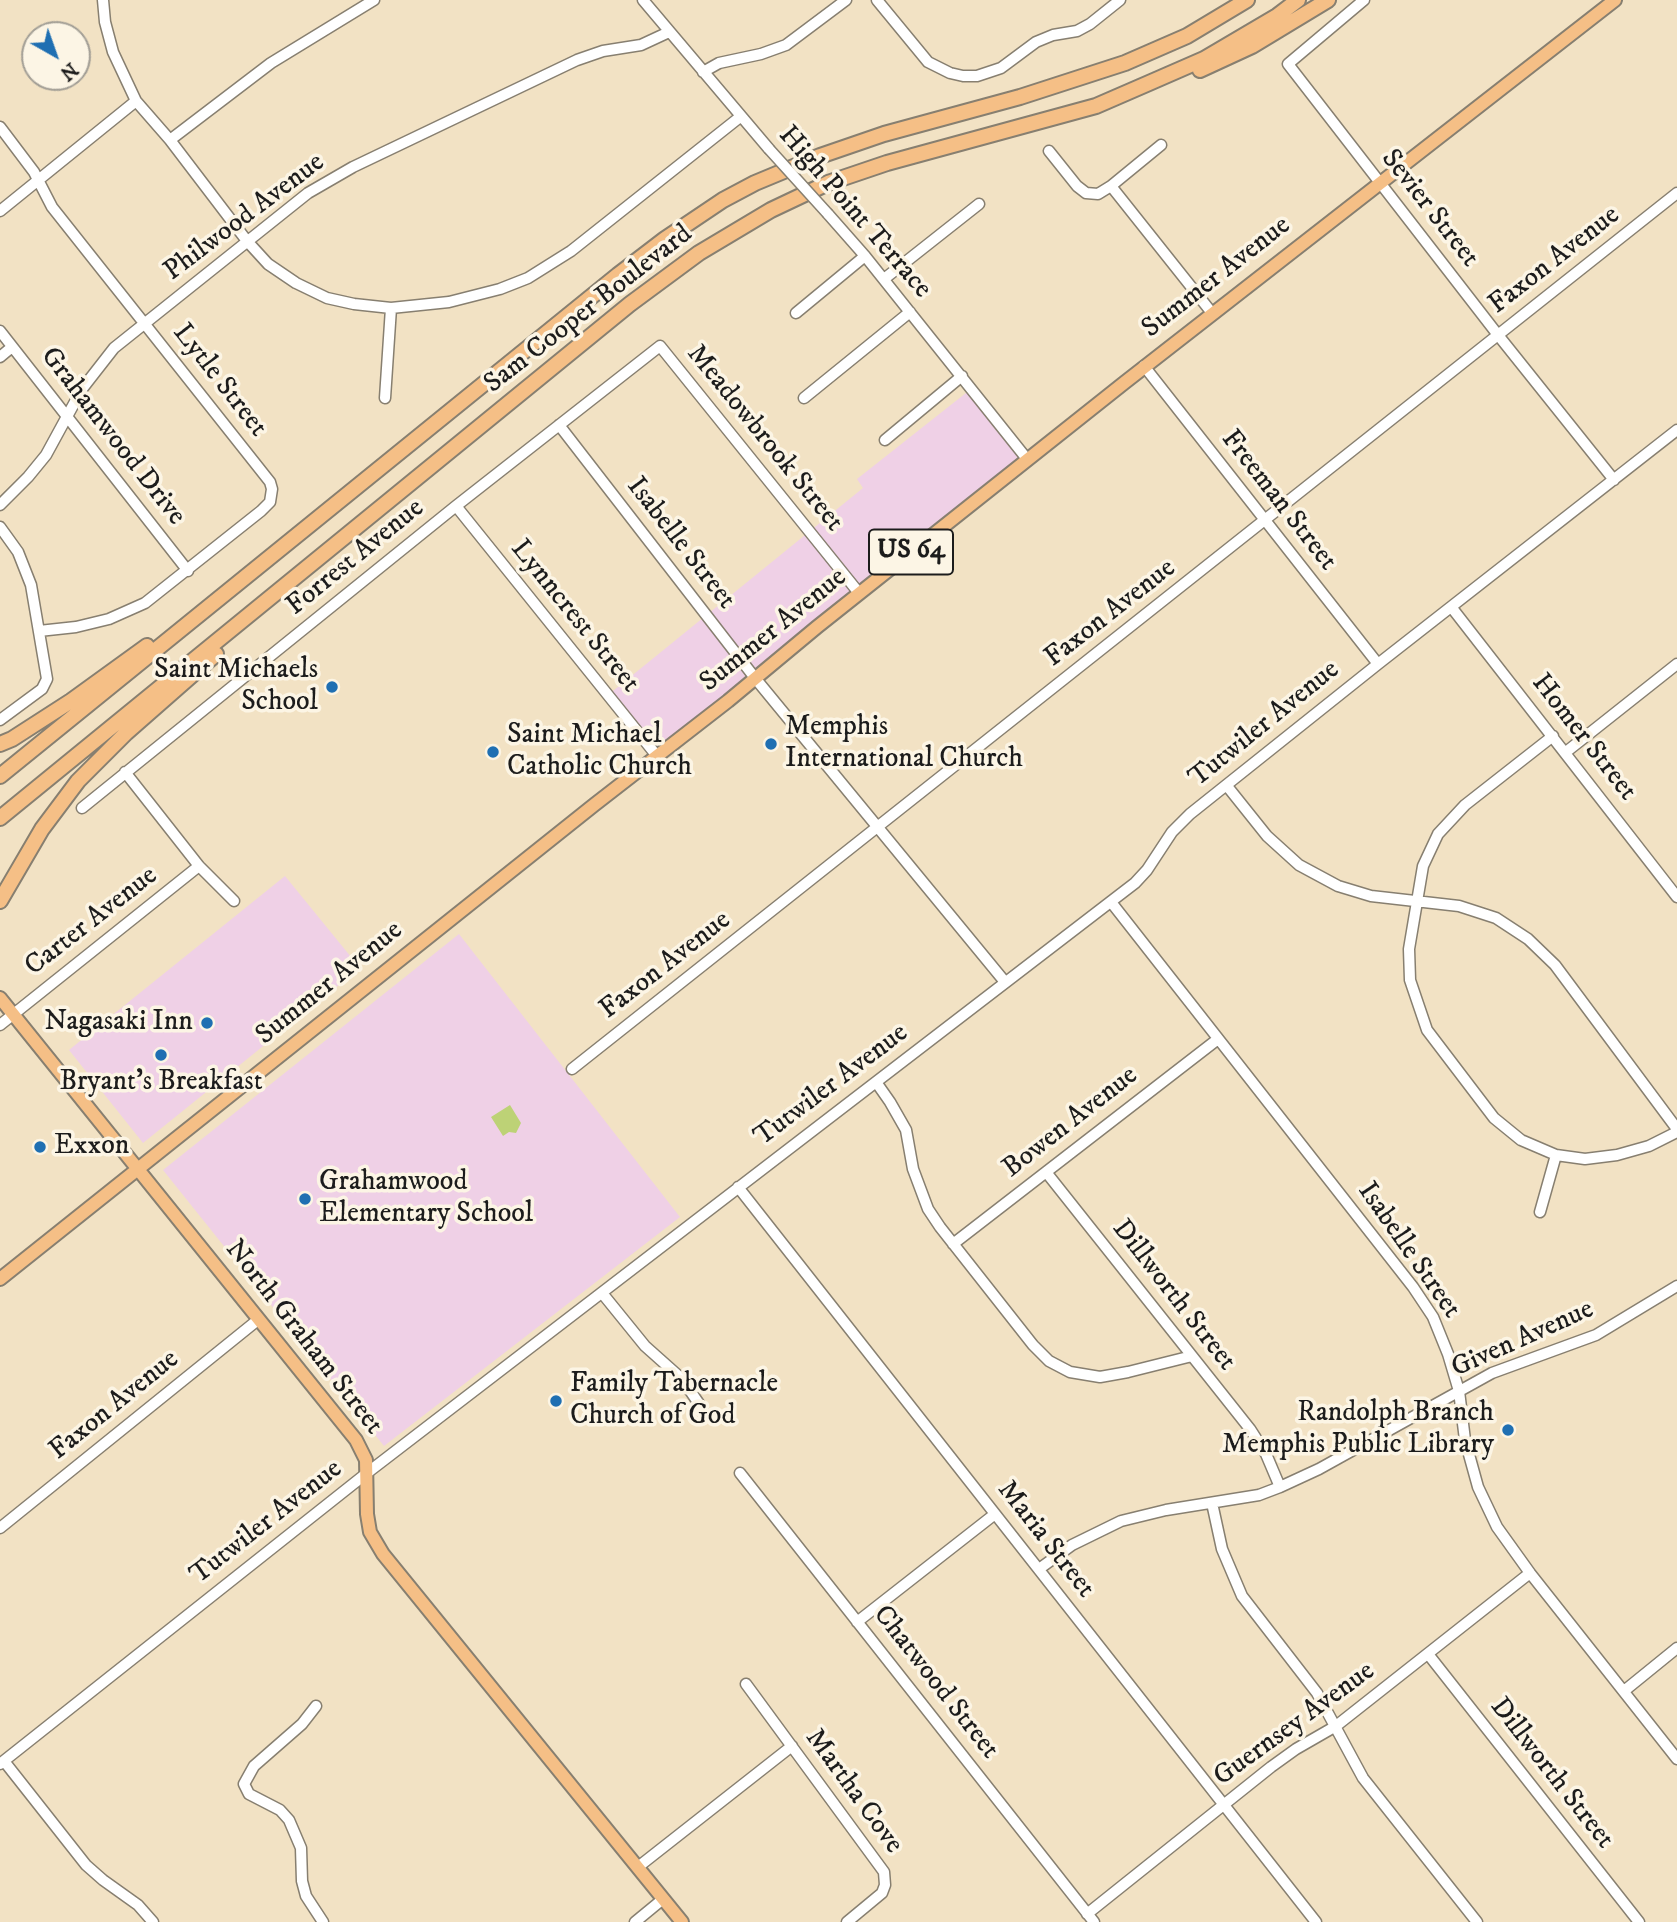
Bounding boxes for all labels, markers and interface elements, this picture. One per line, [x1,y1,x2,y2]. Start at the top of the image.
north arrow [21,21,91,91]
text: N [55,57,82,85]
street label: High Point Terrace [770,120,938,306]
street label: Sevier Street [1373,143,1485,275]
street label: Philwood Avenue [158,147,332,289]
street label: Faxon Avenue [1483,199,1627,323]
street label: Summer Avenue [1136,210,1298,346]
street label: Sam Cooper Boulevard [478,218,700,402]
street label: Lytle Street [164,318,274,444]
street label: Meadowbrook Street [678,339,850,539]
street label: Grahamwood Drive [32,341,192,533]
street label: Freeman Street [1213,424,1343,578]
street label: Isabelle Street [618,471,742,617]
street label: Forrest Avenue [280,492,432,624]
road number: US 64 [869,530,953,574]
street label: Lynncrest Street [502,534,646,700]
street label: Faxon Avenue [1039,552,1183,676]
street label: Summer Avenue [694,562,854,700]
place label: Saint Michaels School [154,654,318,720]
street label: Tutwiler Avenue [1183,654,1347,796]
street label: Homer Street [1523,668,1643,808]
marker: Saint Michaels School [324,679,340,695]
place label: Memphis International Church [785,711,1023,777]
place label: Saint Michael Catholic Church [507,719,692,785]
marker: Memphis International Church [763,736,779,752]
marker: Saint Michael Catholic Church [485,744,501,760]
street label: Carter Avenue [19,860,165,984]
street label: Faxon Avenue [594,904,738,1028]
street label: Summer Avenue [250,915,410,1053]
place label: Nagasaki Inn [44,1006,193,1040]
marker: Nagasaki Inn [199,1015,215,1031]
street label: Tutwiler Avenue [749,1017,915,1155]
marker: Bryant's Breakfast [153,1047,169,1063]
street label: Bowen Avenue [997,1060,1145,1186]
place label: Bryant's Breakfast [59,1066,263,1100]
place label: Exxon [54,1130,129,1164]
marker: Exxon [32,1139,48,1155]
place label: Grahamwood Elementary School [319,1166,533,1232]
street label: Isabelle Street [1349,1177,1467,1325]
marker: Grahamwood Elementary School [297,1191,313,1207]
street label: Dillworth Street [1104,1214,1242,1378]
street label: North Graham Street [217,1234,389,1442]
street label: Given Avenue [1447,1294,1599,1386]
street label: Faxon Avenue [43,1344,187,1468]
place label: Family Tabernacle Church of God [570,1368,778,1434]
marker: Family Tabernacle Church of God [548,1393,564,1409]
place label: Randolph Branch Memphis Public Library [1222,1397,1494,1463]
marker: Randolph Branch Memphis Public Library [1500,1422,1516,1438]
street label: Tutwiler Avenue [184,1453,350,1593]
street label: Maria Street [989,1475,1101,1605]
street label: Chatwood Street [865,1600,1005,1766]
street label: Guernsey Avenue [1208,1655,1382,1795]
street label: Dillworth Street [1482,1692,1620,1856]
street label: Martha Cove [797,1723,909,1861]

